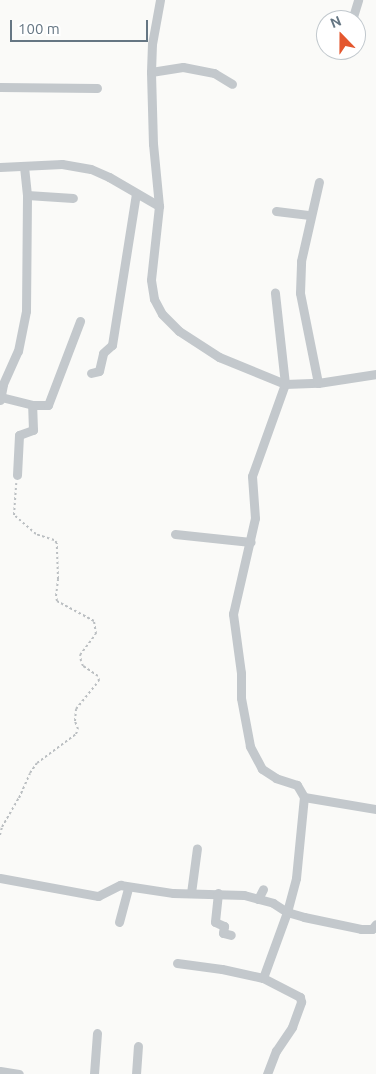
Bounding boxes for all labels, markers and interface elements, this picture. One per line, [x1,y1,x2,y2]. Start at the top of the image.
scale bar [12,10,150,42]
north arrow [316,10,366,60]
text: N [328,13,344,31]
text: 100 m [18,20,60,37]

